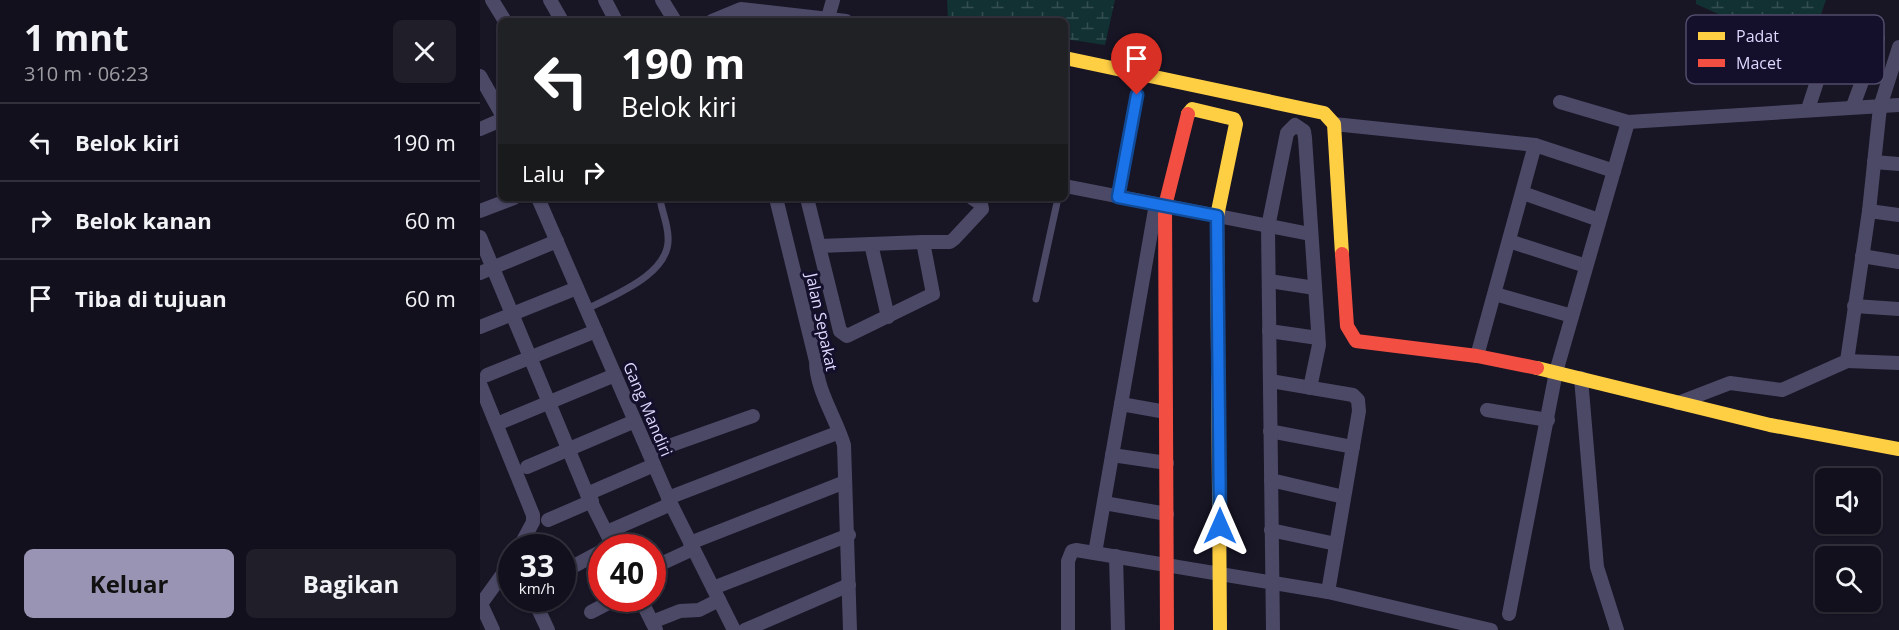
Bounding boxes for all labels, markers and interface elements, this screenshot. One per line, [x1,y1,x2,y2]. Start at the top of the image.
text: 1 mnt [24,13,129,62]
legend [1686,15,1884,84]
button: close [393,20,456,83]
text: Padat [1736,25,1779,47]
pin [1111,33,1162,95]
text: 190 m [621,34,745,91]
icon: left [522,42,600,120]
icon: arrive [1120,42,1153,75]
text: Macet [1736,52,1782,74]
text: 310 m · 06:23 [24,60,149,87]
text: Belok kiri [621,88,737,125]
icon: left [24,126,57,159]
text: Belok kiri [75,127,180,157]
text: 190 m [392,127,456,157]
icon: right [577,156,610,189]
text: Lalu [522,158,565,188]
icon: right [24,204,57,237]
text: Belok kanan [75,205,212,235]
text: 60 m [405,205,456,235]
street label: Jalan Sepakat [800,269,843,373]
icon: arrive [24,282,57,315]
text: Tiba di tujuan [75,283,227,313]
text: 60 m [405,283,456,313]
street label: Gang Mandiri [618,358,678,460]
map controls [1815,468,1881,612]
button: sound [1815,468,1881,534]
position arrow [1188,494,1252,558]
speed limit sign: 40 [588,534,666,612]
text: 33 [520,545,554,586]
button: search [1815,546,1881,612]
button: Keluar [24,549,234,618]
button: Bagikan [246,549,456,618]
text: km/h [519,578,555,598]

